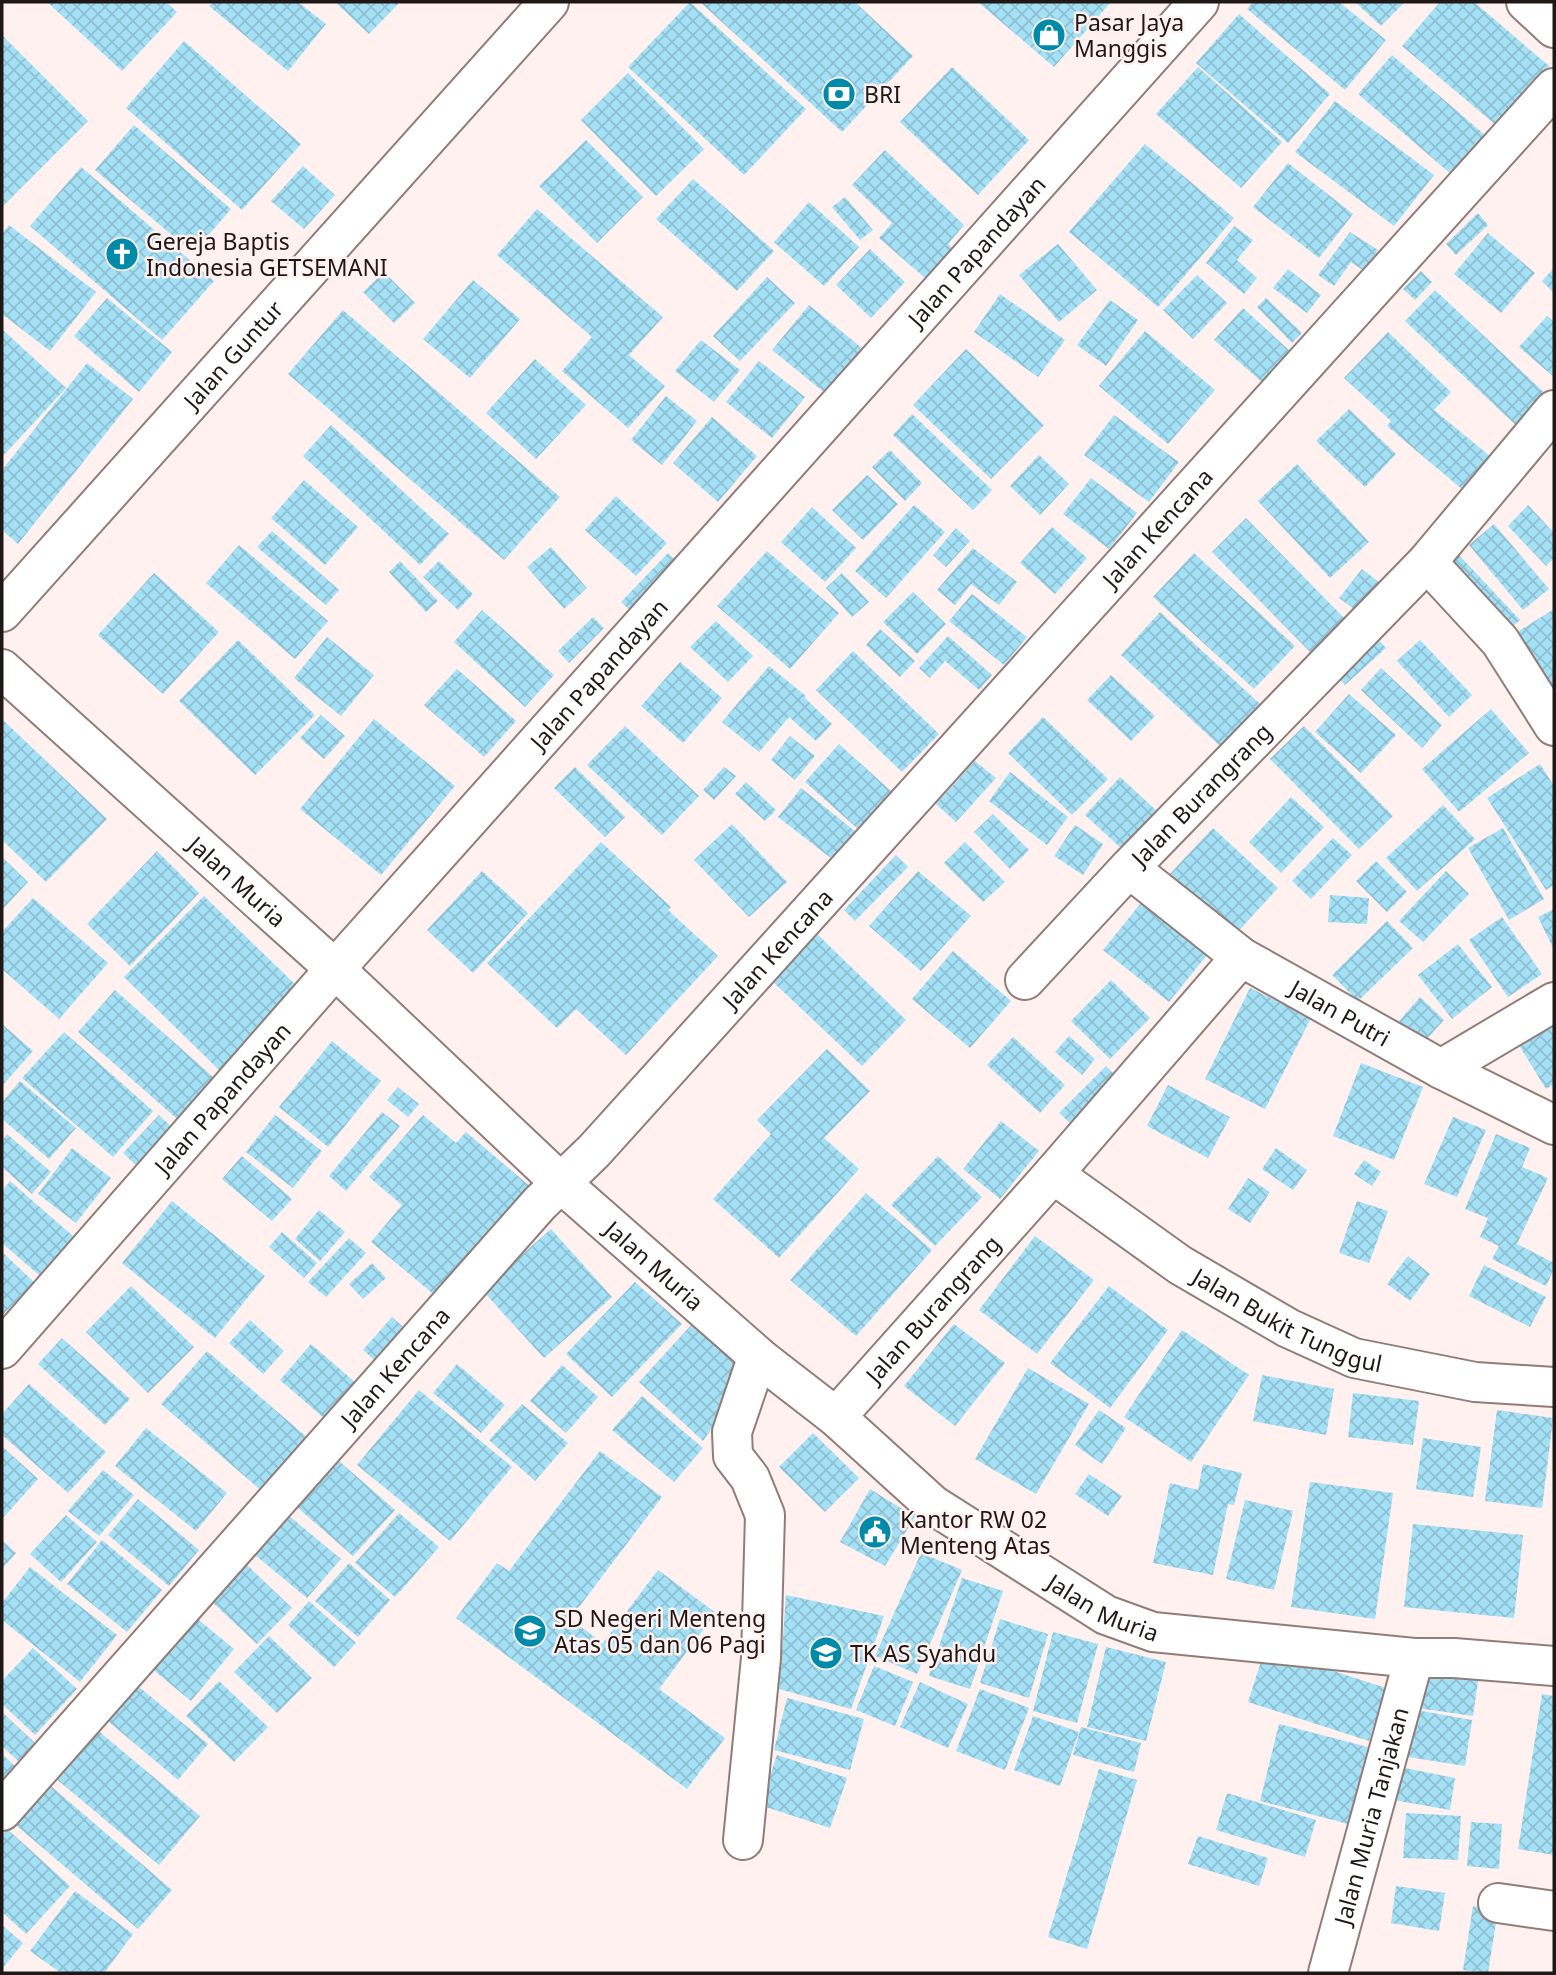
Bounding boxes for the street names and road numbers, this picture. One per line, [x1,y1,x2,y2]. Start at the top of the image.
street label: Jalan Papandayan [899,169,1052,335]
street label: Jalan Guntur [175,293,290,417]
street label: Jalan Kencana [1093,461,1220,596]
street label: Jalan Papandayan [521,592,675,758]
street label: Jalan Burangrang [1123,716,1278,874]
street label: Jalan Muria [180,827,293,934]
street label: Jalan Kencana [713,882,839,1016]
street label: Jalan Putri [1283,971,1396,1054]
street label: Jalan Papandayan [145,1015,298,1182]
street label: Jalan Muria [597,1212,711,1318]
street label: Jalan Burangrang [857,1228,1007,1391]
street label: Jalan Bukit Tunggul [1185,1259,1385,1379]
street label: Jalan Kencana [332,1300,457,1435]
street label: Jalan Muria [1040,1565,1163,1649]
street label: Jalan Muria Tanjakan [1325,1703,1416,1930]

